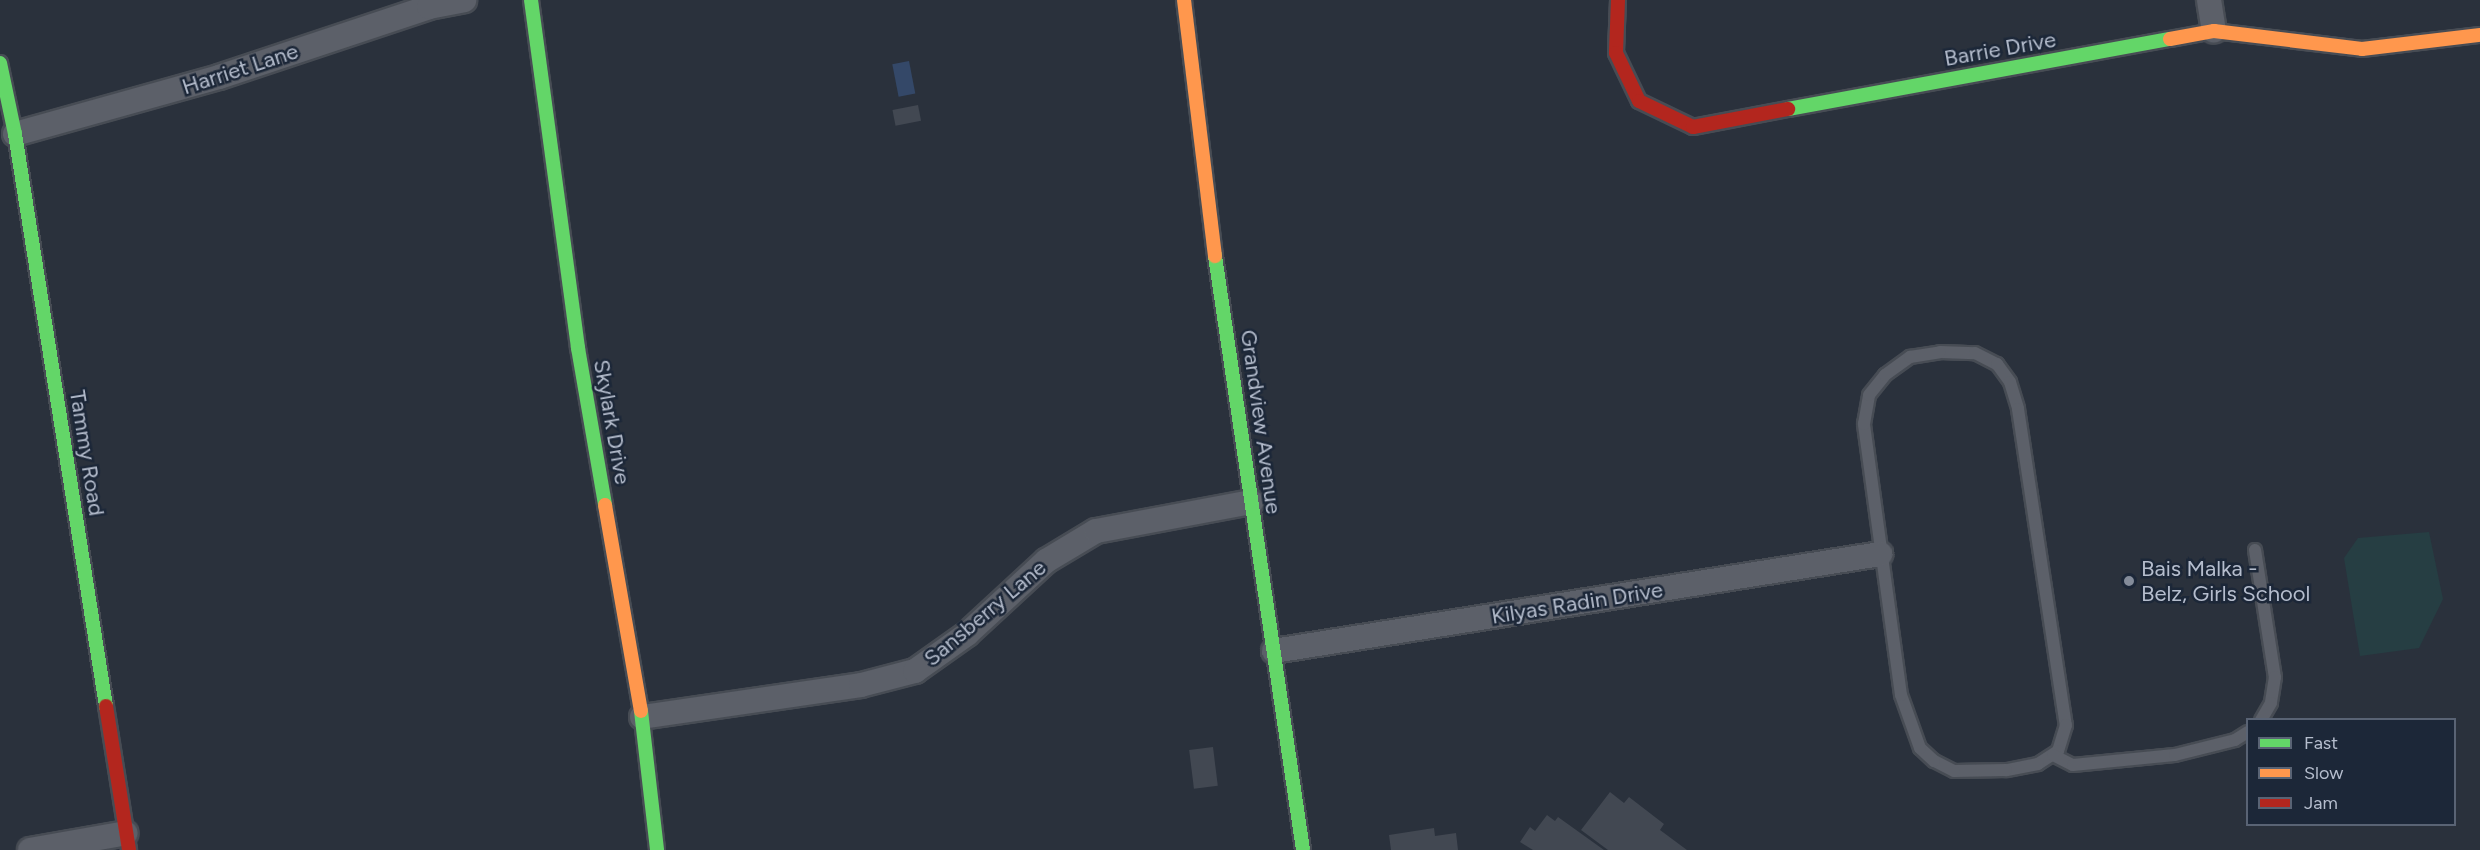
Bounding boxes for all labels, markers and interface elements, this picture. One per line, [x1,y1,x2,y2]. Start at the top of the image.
street label: Barrie Drive [1942,26,2058,72]
street label: Harriet Lane [179,38,301,100]
street label: Grandview Avenue [1235,328,1287,516]
street label: Skylark Drive [588,358,636,486]
street label: Tammy Road [64,388,110,518]
street label: Sansberry Lane [919,554,1051,672]
place label: Bais Malka - Belz, Girls School [2141,555,2310,606]
marker: Bais Malka - Belz, Girls School [2122,574,2136,588]
street label: Kilyas Radin Drive [1489,576,1665,630]
legend [2246,718,2456,826]
text: Fast [2304,732,2338,754]
text: Slow [2304,762,2343,784]
text: Jam [2304,792,2338,814]

